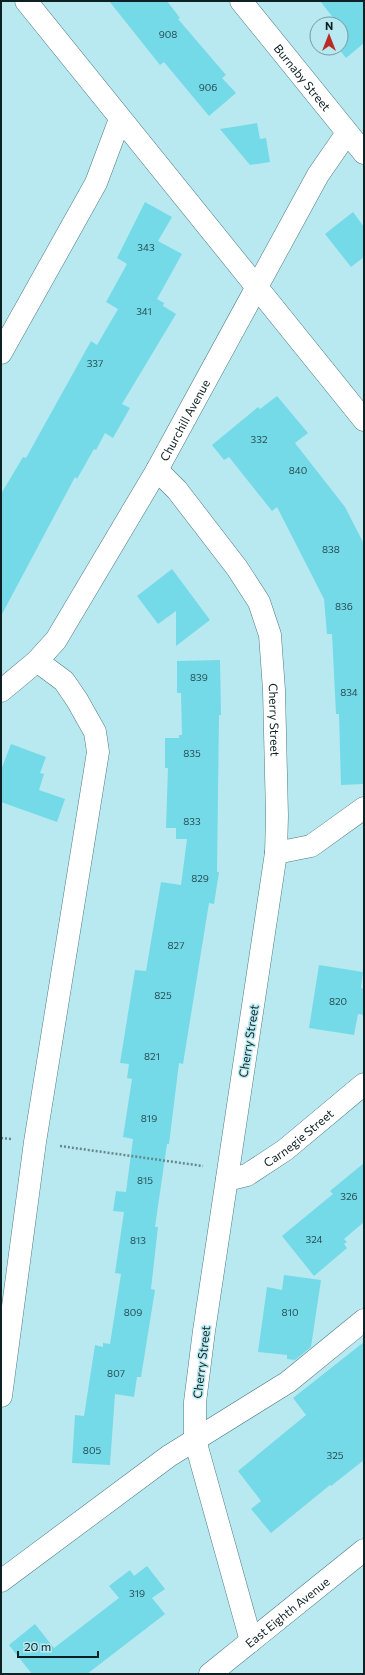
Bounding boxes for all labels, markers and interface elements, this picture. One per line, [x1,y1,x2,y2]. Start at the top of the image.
north arrow [309,16,349,56]
text: N [325,19,333,32]
house number: 908 [159,28,177,40]
street label: Burnaby Street [271,41,334,113]
house number: 906 [199,81,217,93]
house number: 343 [137,241,155,253]
house number: 341 [136,305,152,317]
house number: 337 [87,357,103,369]
street label: Churchill Avenue [156,377,212,463]
house number: 332 [251,433,268,445]
house number: 840 [289,464,307,476]
house number: 838 [322,543,340,555]
house number: 836 [335,600,353,612]
house number: 839 [190,671,208,683]
street label: Cherry Street [267,683,283,757]
house number: 834 [340,686,358,698]
house number: 835 [183,747,201,759]
house number: 833 [183,815,201,827]
house number: 829 [191,872,209,884]
house number: 827 [168,939,184,951]
house number: 825 [154,989,172,1001]
house number: 820 [329,995,347,1007]
street label: Cherry Street [235,1004,261,1078]
house number: 821 [144,1050,160,1062]
street label: Carnegie Street [261,1106,336,1169]
house number: 819 [141,1112,157,1124]
house number: 815 [137,1174,153,1186]
house number: 326 [340,1190,358,1202]
house number: 324 [305,1233,323,1245]
house number: 813 [130,1234,146,1246]
house number: 809 [124,1306,142,1318]
house number: 810 [282,1306,298,1318]
street label: Cherry Street [190,1325,212,1399]
house number: 807 [107,1367,125,1379]
house number: 805 [83,1444,101,1456]
house number: 325 [327,1449,344,1461]
street label: East Eighth Avenue [242,1574,332,1650]
house number: 319 [129,1587,145,1599]
scale bar [18,1633,98,1659]
text: 20 m [24,1639,51,1653]

